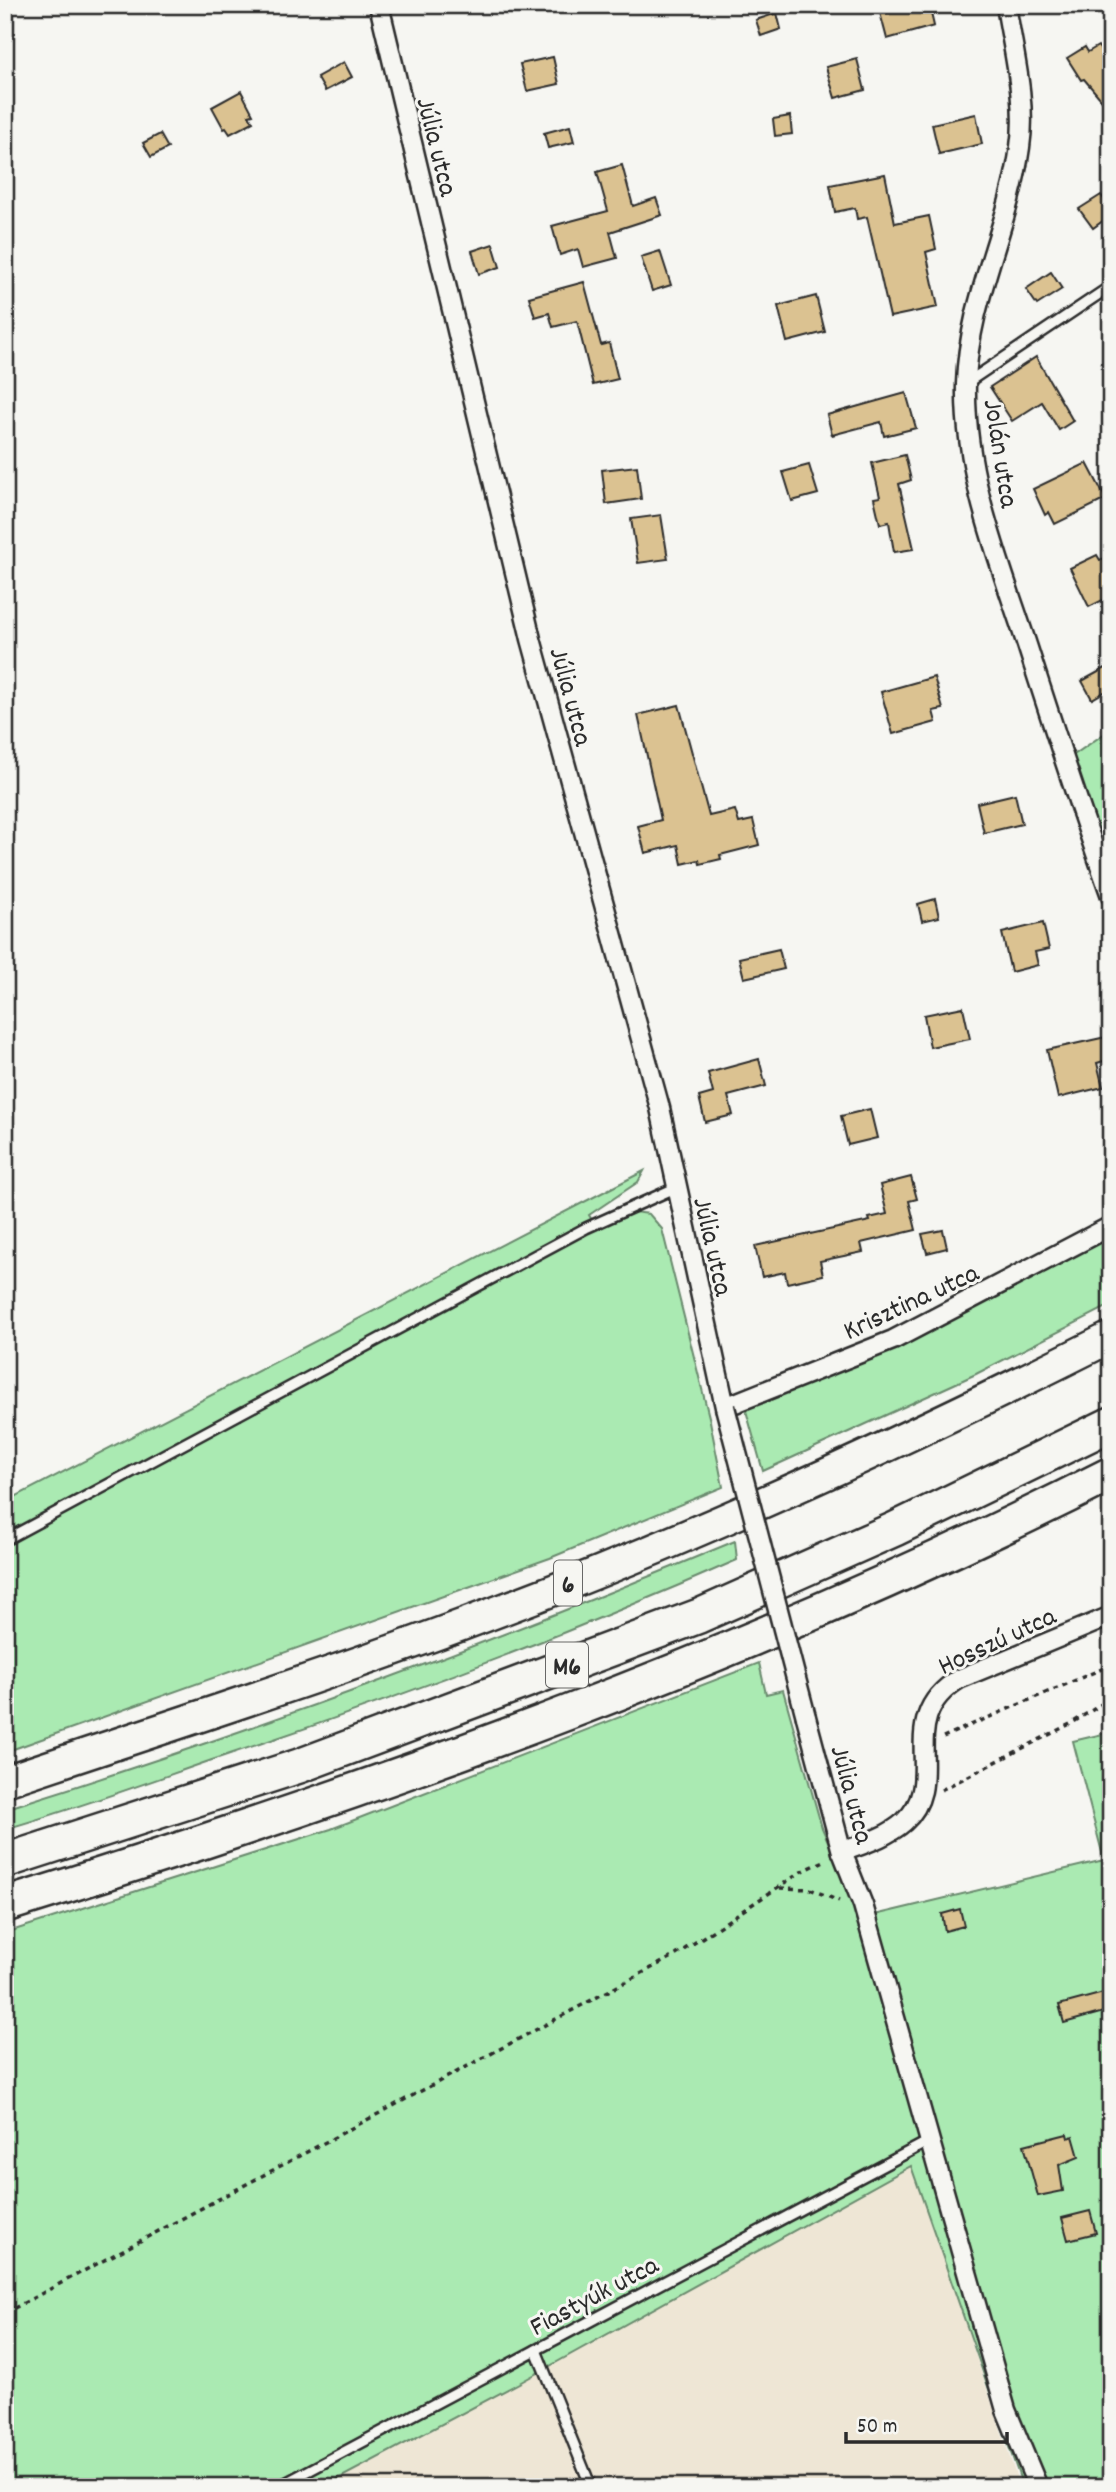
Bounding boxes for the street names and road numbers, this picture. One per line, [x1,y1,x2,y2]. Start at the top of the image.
street label: Júlia utca [403,94,466,202]
street label: Jolán utca [970,397,1027,512]
street label: Júlia utca [536,644,601,752]
street label: Júlia utca [679,1194,741,1301]
street label: Krisztina utca [838,1255,987,1353]
road number: 6 [554,1560,582,1606]
street label: Hosszú utca [932,1598,1065,1688]
road number: M6 [546,1642,588,1688]
street label: Júlia utca [817,1742,882,1850]
street label: Fiastyúk utca [524,2247,668,2349]

